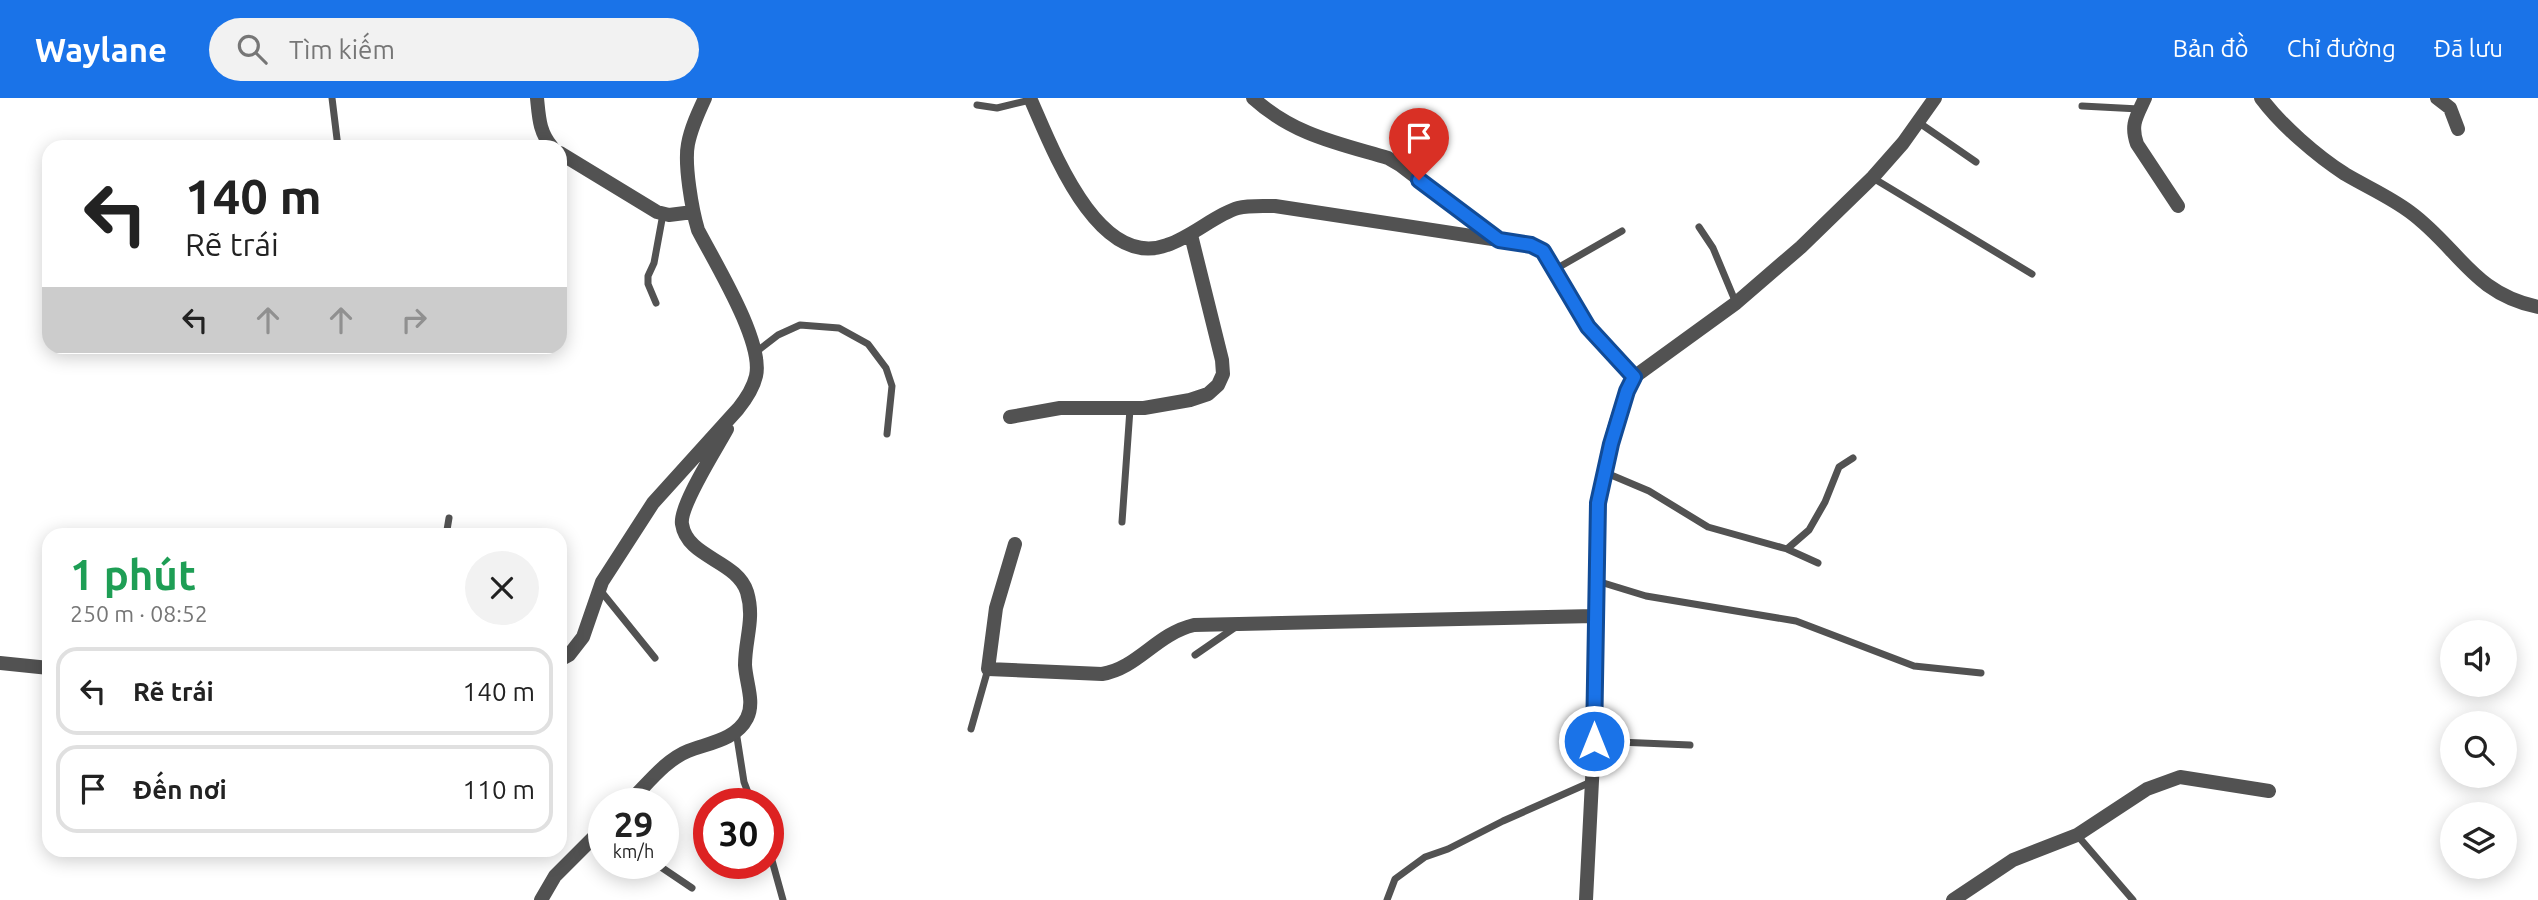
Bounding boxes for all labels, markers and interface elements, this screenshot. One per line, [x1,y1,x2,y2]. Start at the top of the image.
search box [209,18,699,81]
icon: search [233,30,271,68]
text: Waylane [35,31,167,68]
text: Tìm kiếm [289,35,395,64]
text: Bản đồ [2173,35,2249,62]
text: Chỉ đường [2287,35,2396,62]
text: Đã lưu [2434,35,2503,62]
pin [1389,108,1449,180]
icon: arrive [1400,119,1438,157]
icon: left [70,168,161,259]
text: 140 m [185,168,322,223]
text: Rẽ trái [185,226,279,262]
icon: left [176,301,214,339]
icon: ahead [249,301,287,339]
icon: ahead [322,301,360,339]
icon: right [395,301,433,339]
text: 1 phút [70,551,196,598]
button: close [465,551,539,625]
text: 250 m · 08:52 [70,601,208,626]
map controls [2440,620,2517,879]
button: sound [2440,620,2517,697]
icon: left [74,672,112,710]
text: Rẽ trái [133,677,214,706]
text: 140 m [463,677,535,706]
position arrow [1557,704,1631,778]
button: search [2440,711,2517,788]
icon: arrive [74,770,112,808]
text: Đến nơi [133,775,227,804]
text: 110 m [463,775,535,804]
speed limit sign: 30 [693,788,784,879]
button: layers [2440,802,2517,879]
text: 29 [614,804,653,844]
text: km/h [613,841,654,861]

